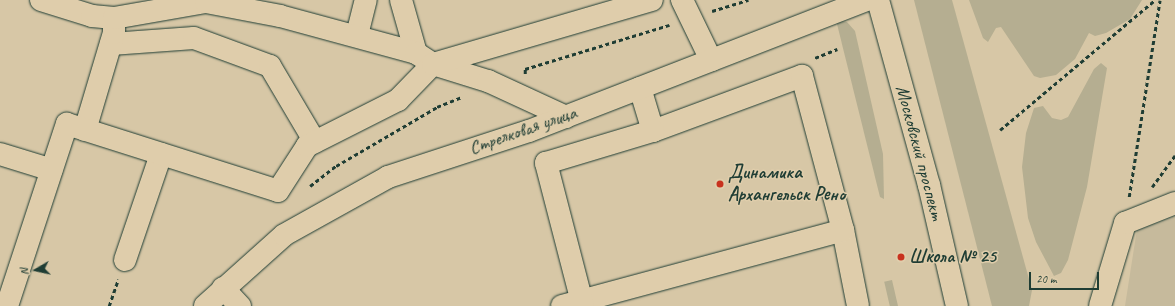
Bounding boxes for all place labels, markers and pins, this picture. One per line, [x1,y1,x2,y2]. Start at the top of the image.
place label: Динамика Архангельск Рено [728,162,845,206]
marker: Динамика Архангельск Рено [715,179,725,189]
place label: Школа № 25 [909,246,996,268]
marker: Школа № 25 [896,252,906,262]

